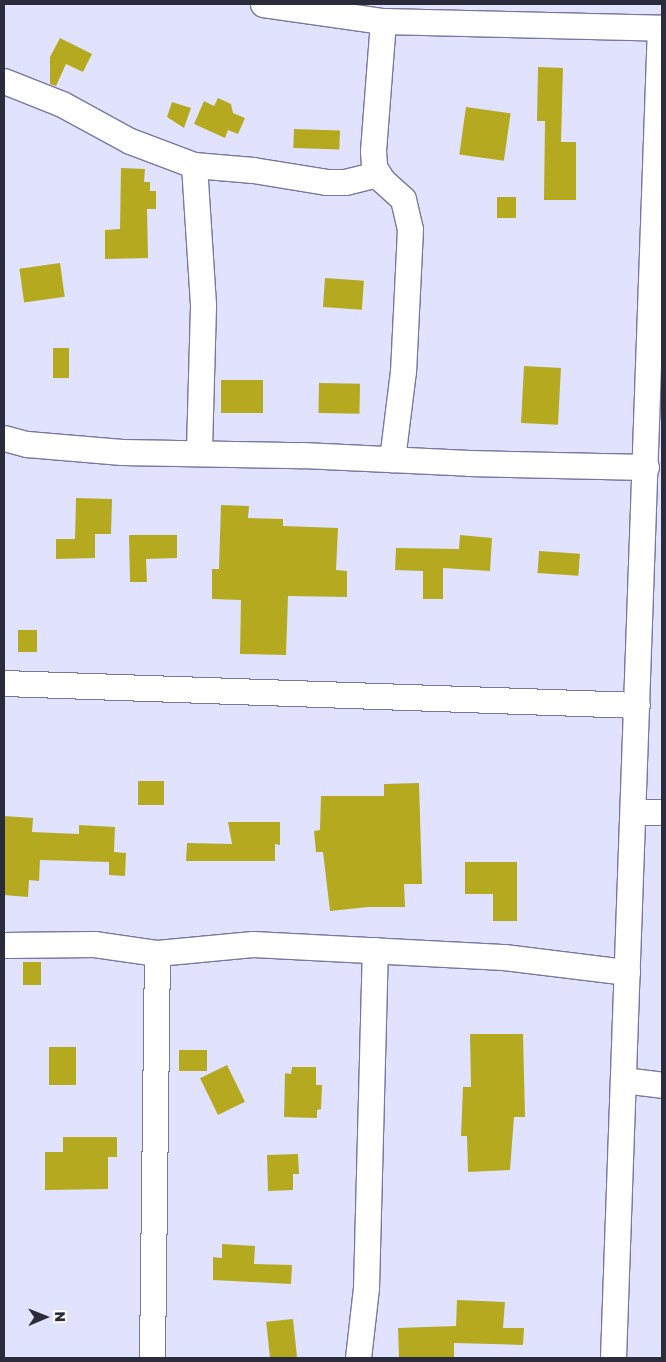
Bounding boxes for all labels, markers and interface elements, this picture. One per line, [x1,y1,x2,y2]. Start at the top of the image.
north arrow [20,1292,70,1342]
text: N [52,1311,69,1322]

